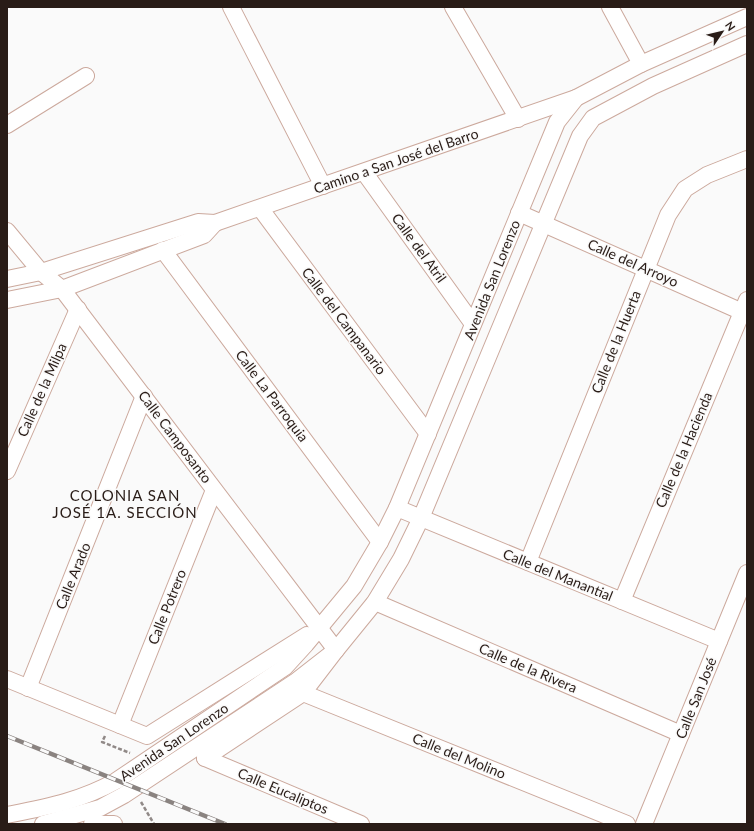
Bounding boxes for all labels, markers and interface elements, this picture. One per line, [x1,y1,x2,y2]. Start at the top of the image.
north arrow [702,12,742,52]
text: N [723,19,738,33]
street label: Camino a San José del Barro [311,124,480,197]
street label: Calle del Atril [389,210,450,286]
street label: Avenida San Lorenzo [460,217,523,342]
street label: Calle del Arroyo [585,235,681,290]
street label: Calle del Campanario [299,264,390,378]
street label: Calle de la Huerta [587,288,644,396]
street label: Calle de la Milpa [13,340,70,439]
street label: Calle La Parroquia [232,346,312,445]
street label: Calle Camposanto [135,387,216,486]
street label: Calle de la Hacienda [651,389,716,510]
district label: COLONIA SAN JOSÉ 1A. SECCIÓN [52,486,198,521]
street label: Calle Arado [51,540,94,612]
street label: Calle del Manantial [501,545,616,604]
street label: Calle Potrero [144,567,189,647]
street label: Calle de la Rivera [477,639,580,696]
street label: Calle San José [671,655,720,741]
street label: Avenida San Lorenzo [116,699,231,784]
street label: Calle del Molino [410,729,508,782]
street label: Calle Eucaliptos [235,764,331,817]

